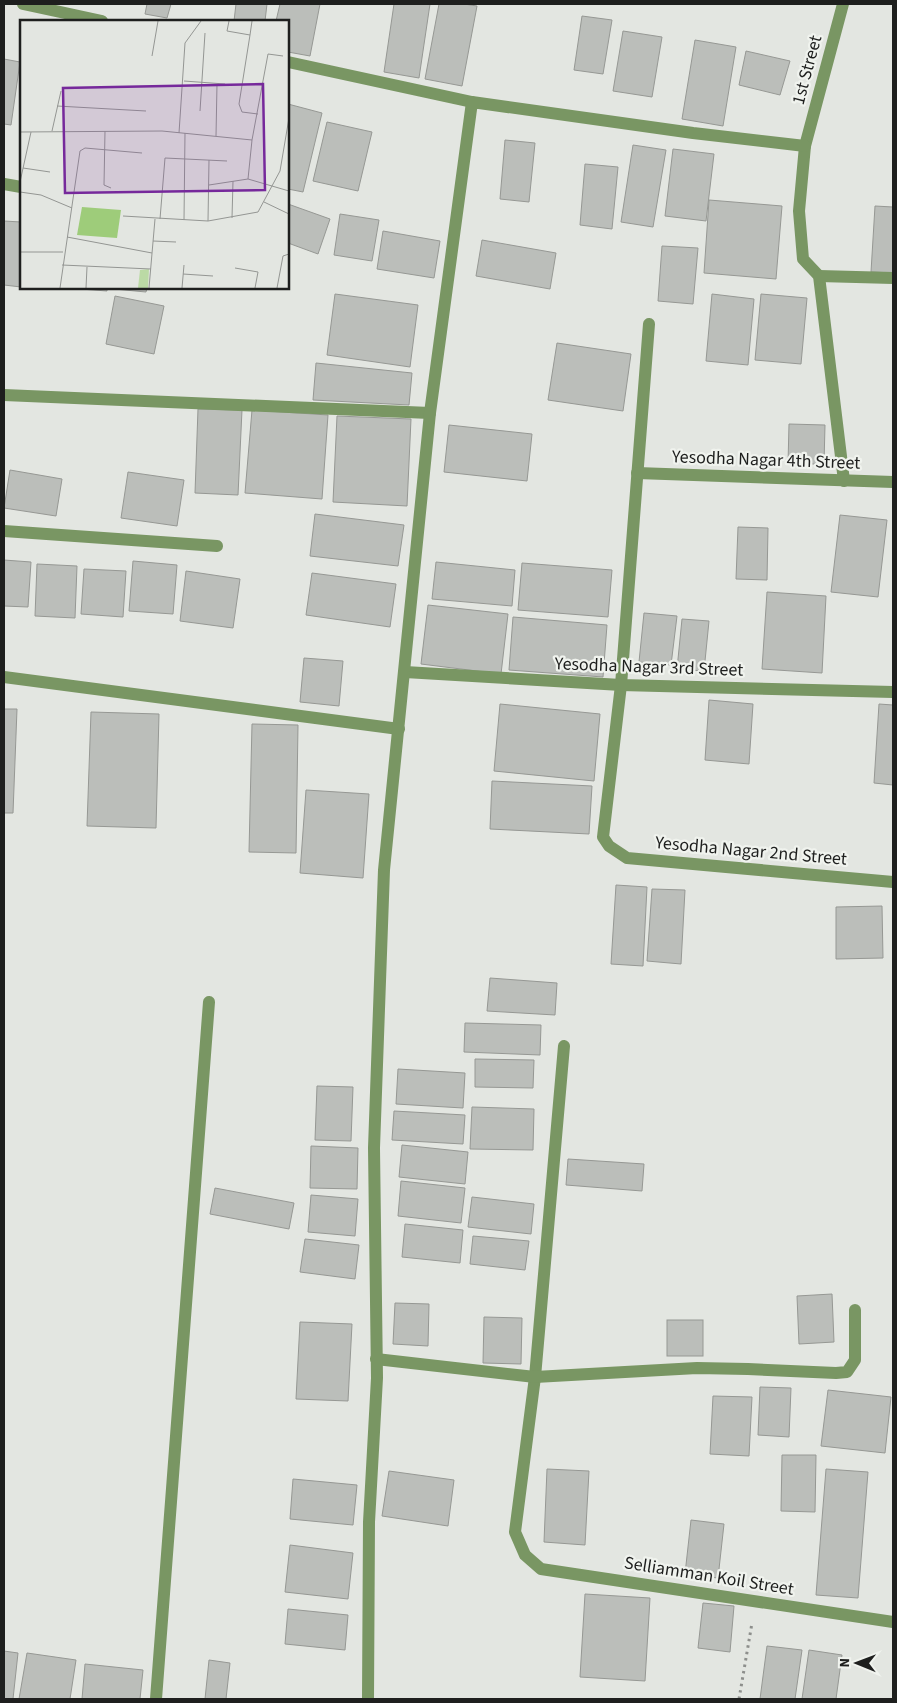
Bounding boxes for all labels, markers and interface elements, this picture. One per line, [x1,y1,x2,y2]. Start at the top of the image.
inset map [20,20,289,289]
street label: 1st Street [786,33,828,107]
street label: Yesodha Nagar 4th Street [670,444,861,476]
street label: Yesodha Nagar 3rd Street [553,651,744,683]
street label: Yesodha Nagar 2nd Street [653,830,848,872]
street label: Selliamman Koil Street [622,1550,796,1602]
north arrow [832,1638,882,1688]
text: N [835,1658,855,1668]

